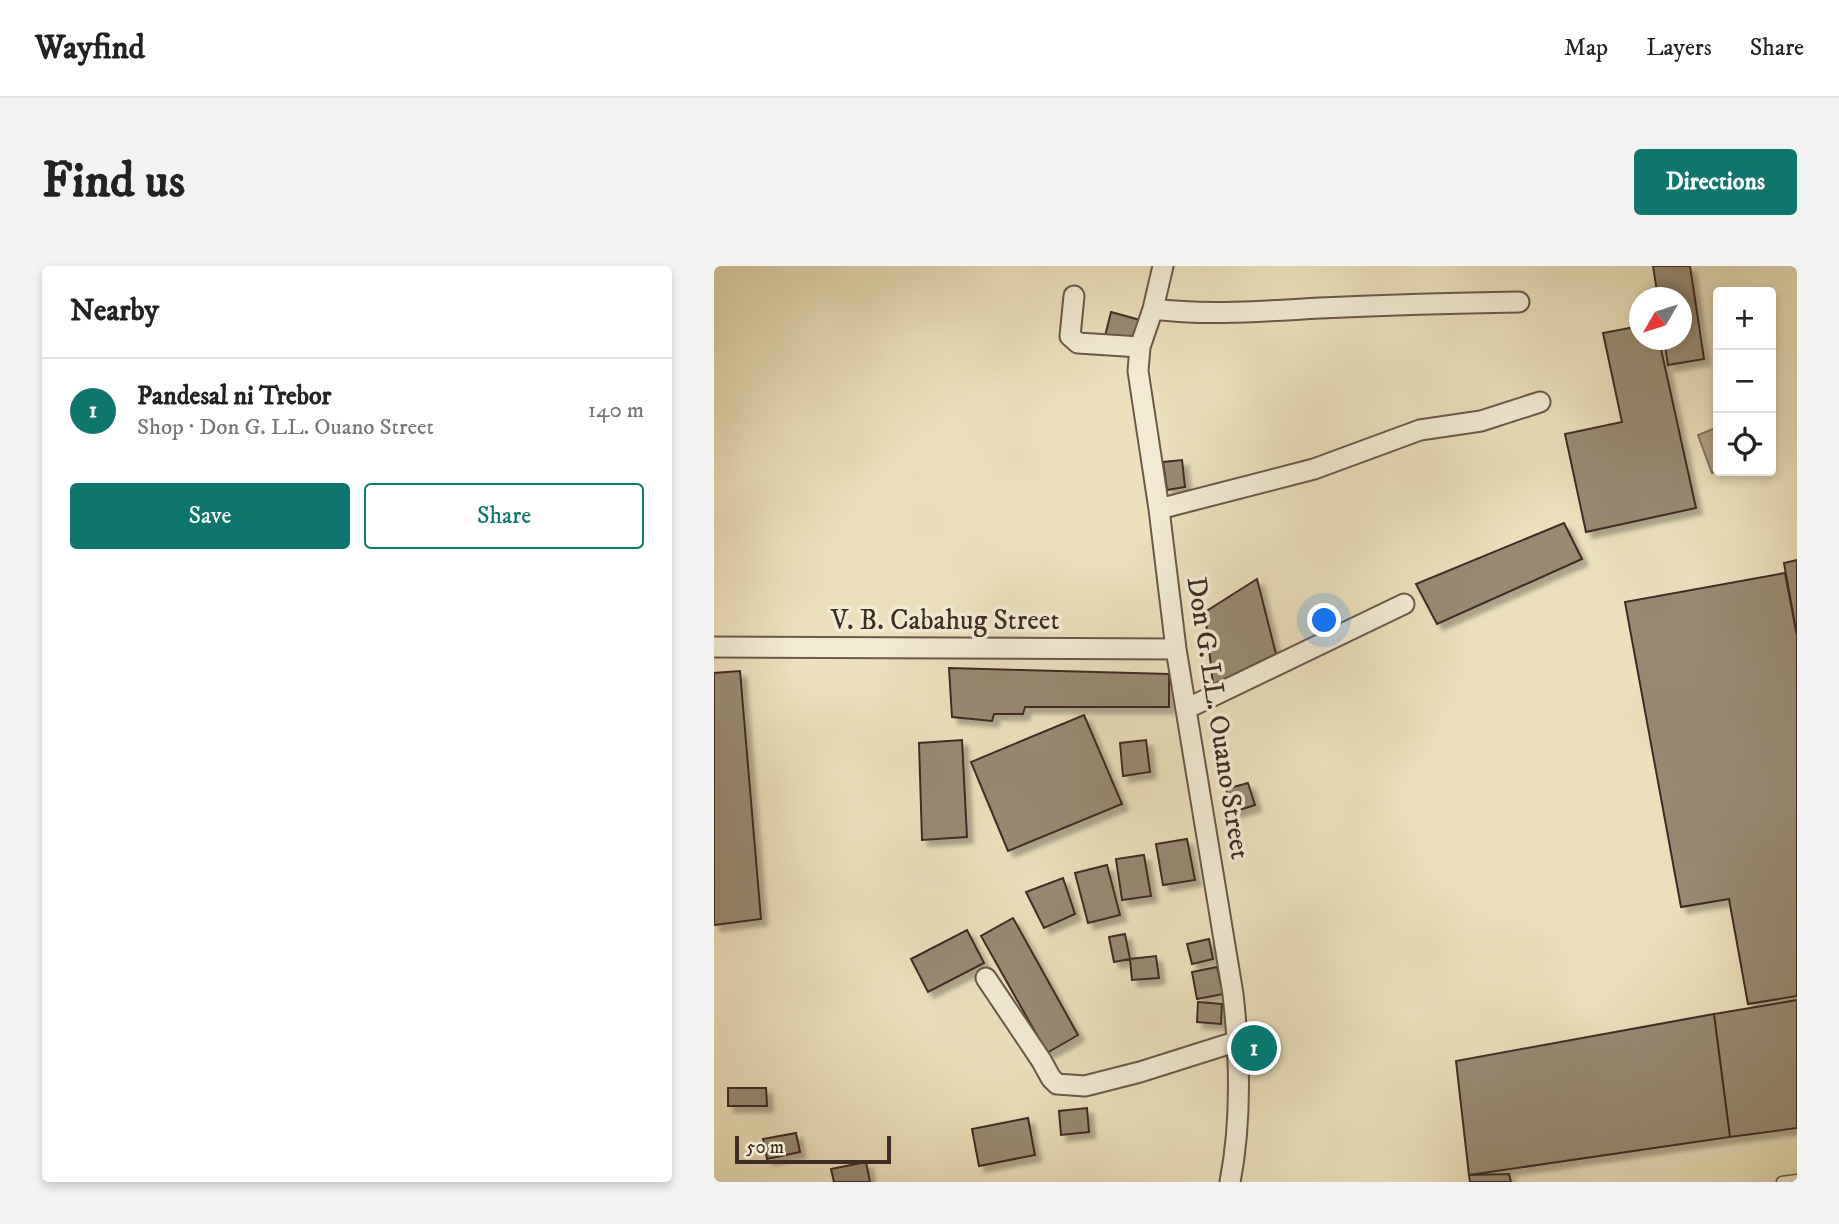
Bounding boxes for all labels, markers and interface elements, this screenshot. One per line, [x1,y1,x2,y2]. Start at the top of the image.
text: Wayfind [35,28,145,69]
text: Map [1564,33,1608,63]
text: Layers [1646,33,1712,63]
text: Share [1750,33,1804,63]
button: Directions [1634,149,1797,215]
text: Find us [42,151,185,213]
north arrow [1629,287,1692,350]
map controls [1713,287,1776,476]
button: + [1713,287,1776,350]
text: Nearby [70,293,159,330]
button: − [1713,350,1776,413]
text: Pandesal ni Trebor [137,380,331,413]
text: 1 [89,396,97,425]
text: 140 m [588,396,644,425]
text: Shop · Don G. LL. Ouano Street [137,413,434,442]
button: locate [1713,413,1776,476]
button: Save [70,483,350,549]
button: Share [364,483,644,549]
street label: Don G. LL. Ouano Street [1178,574,1258,862]
street label: V. B. Cabahug Street [830,603,1059,638]
your location [1307,603,1341,637]
pin: 1 [1231,1022,1277,1074]
scale bar [735,1133,891,1165]
text: 50 m [746,1136,784,1159]

